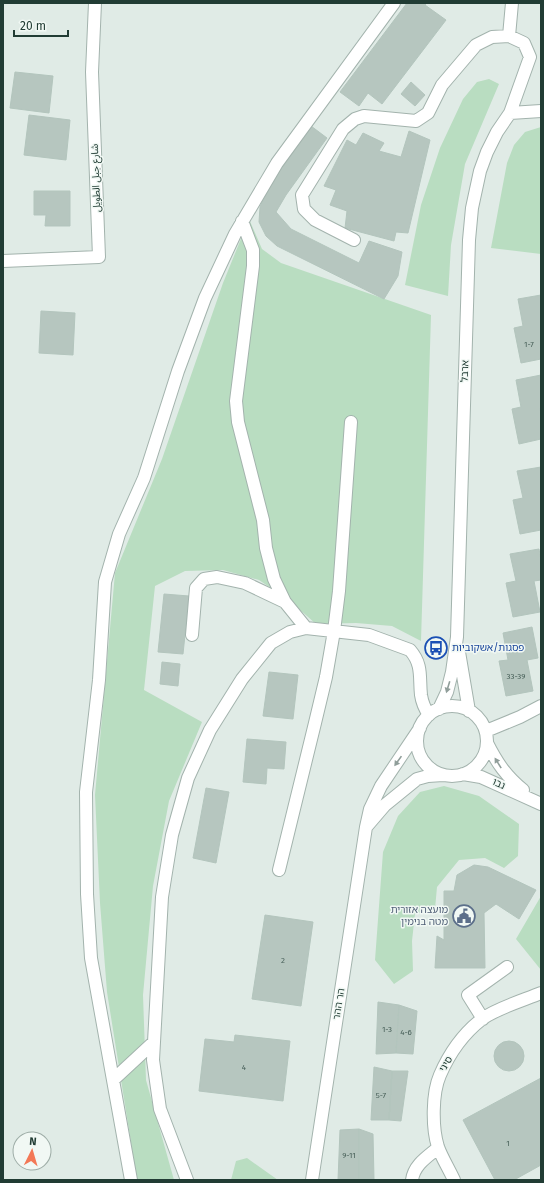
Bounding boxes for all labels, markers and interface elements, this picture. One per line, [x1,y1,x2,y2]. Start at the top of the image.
scale bar [14,12,68,38]
text: 20 m [20,19,46,33]
street label: شارع جبل الطويل [89,143,104,212]
house number: 1-7 [524,340,534,349]
street label: ארבל [459,360,471,382]
bus stop icon: פסגות/אשקוביות [423,635,449,661]
place label: פסגות/אשקוביות [452,642,524,654]
house number: 33-39 [507,672,525,681]
one-way arrow [445,682,451,694]
one-way arrow [394,755,402,766]
one-way arrow [494,758,502,768]
street label: נבו [491,776,507,792]
public building icon: מועצה אזורית מטה בנימין [451,903,477,929]
place label: מועצה אזורית מטה בנימין [391,904,448,928]
house number: 2 [281,956,285,965]
street label: הר ההר [331,987,347,1021]
house number: 1-3 [382,1025,392,1034]
house number: 4-6 [400,1028,412,1037]
street label: סיני [437,1054,455,1074]
house number: 4 [242,1063,247,1072]
house number: 5-7 [376,1091,387,1100]
north arrow [12,1131,52,1171]
text: N [29,1135,37,1148]
house number: 1 [506,1139,510,1148]
house number: 9-11 [342,1151,356,1160]

